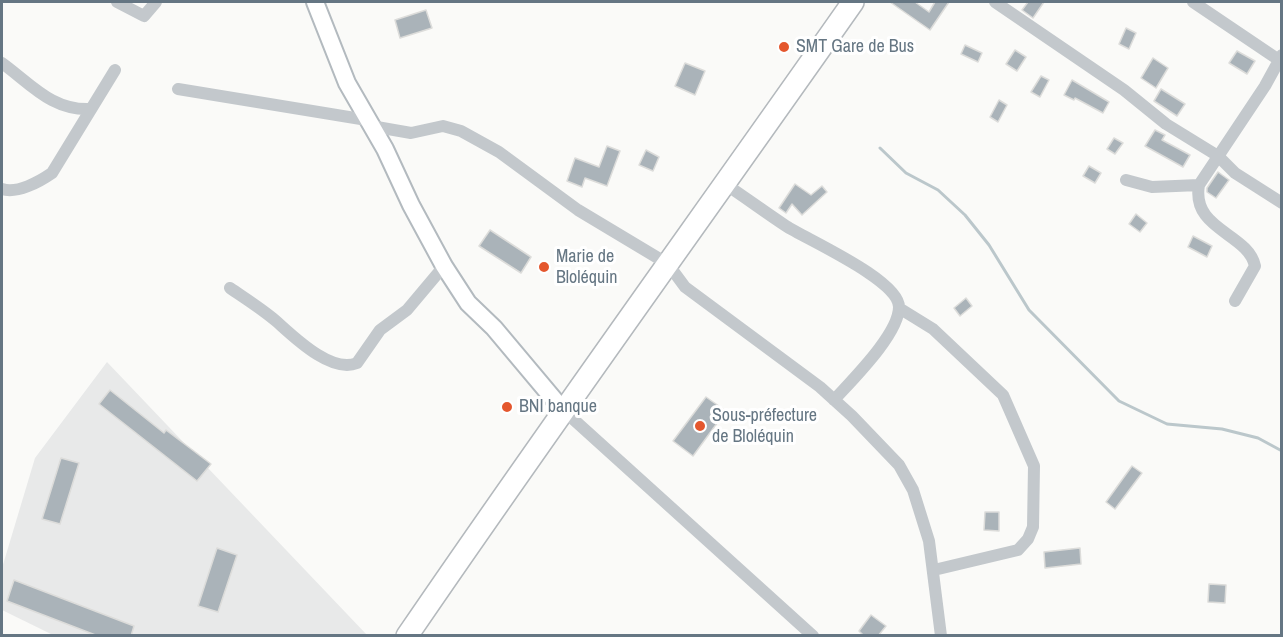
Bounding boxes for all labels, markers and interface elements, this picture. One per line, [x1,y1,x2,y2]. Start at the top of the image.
place label: SMT Gare de Bus [796,36,914,58]
marker: SMT Gare de Bus [777,40,791,54]
place label: Marie de Bloléquin [556,246,618,288]
marker: Marie de Bloléquin [537,260,551,274]
place label: BNI banque [519,396,597,418]
marker: BNI banque [500,400,514,414]
place label: Sous-préfecture de Bloléquin [712,405,817,448]
marker: Sous-préfecture de Bloléquin [693,419,707,433]

